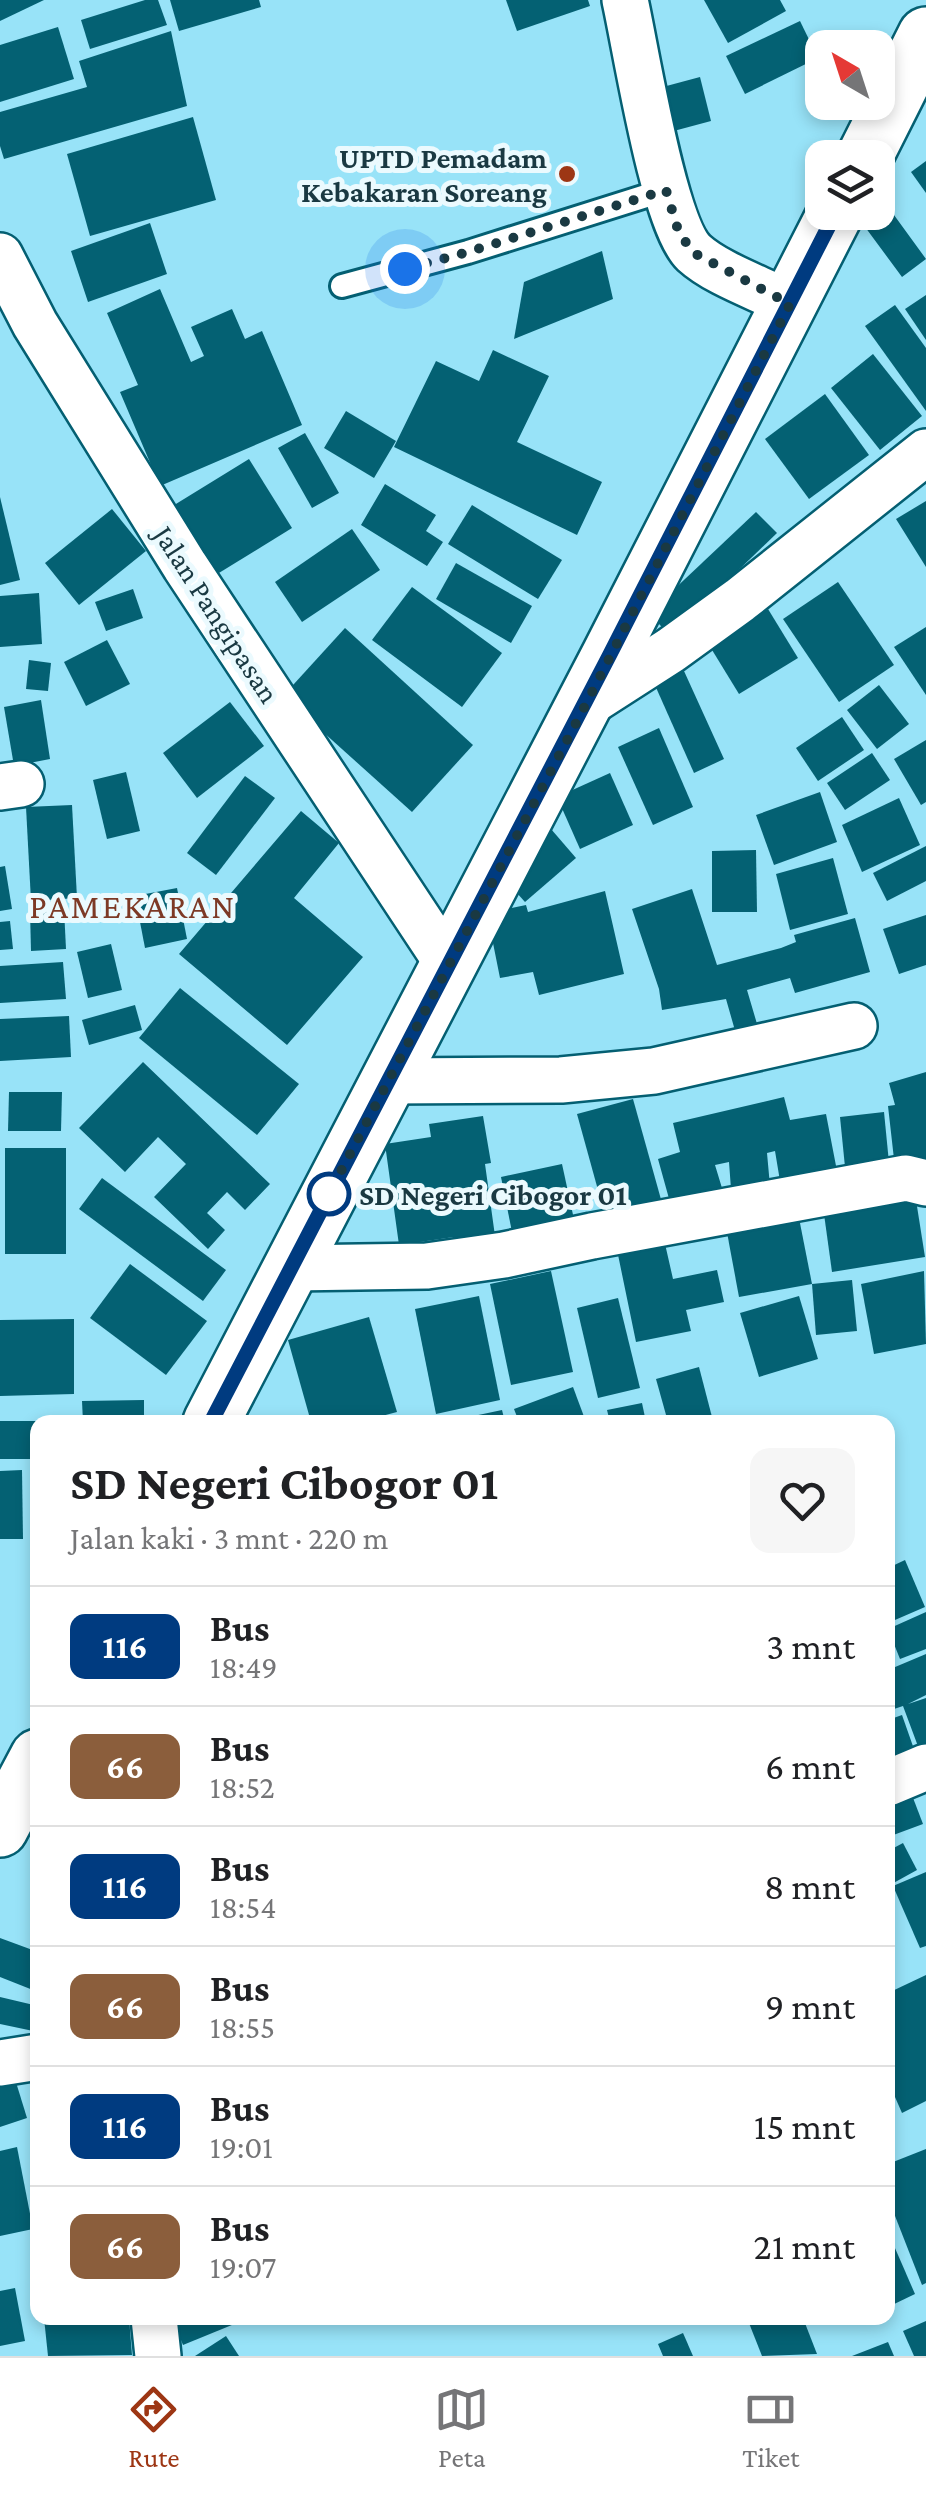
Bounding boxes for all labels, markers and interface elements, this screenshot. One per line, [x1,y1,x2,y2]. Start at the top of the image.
north arrow [805,30,895,120]
map controls [805,30,895,230]
button: layers [805,140,895,230]
place label: UPTD Pemadam Kebakaran Soreang [301,141,548,208]
marker: UPTD Pemadam Kebakaran Soreang [556,163,578,185]
your location [380,244,430,294]
street label: Jalan Pangipasan [145,517,287,709]
district label: PAMEKARAN [29,887,237,926]
marker: SD Negeri Cibogor 01 [308,1173,350,1215]
place label: SD Negeri Cibogor 01 [359,1178,627,1211]
button: heart [750,1448,855,1553]
text: SD Negeri Cibogor 01 [70,1456,498,1509]
text: Jalan kaki · 3 mnt · 220 m [70,1520,389,1556]
text: Bus [210,1607,269,1649]
text: 3 mnt [766,1625,855,1667]
text: 116 [102,1627,148,1666]
text: 18:49 [210,1649,277,1685]
text: Bus [210,1727,269,1769]
text: 6 mnt [765,1745,855,1787]
text: 66 [106,1747,144,1786]
text: 18:52 [210,1769,275,1805]
text: Bus [210,1847,269,1889]
text: 8 mnt [764,1865,855,1907]
text: 116 [102,1867,148,1906]
text: 18:54 [210,1889,277,1925]
text: Bus [210,1967,269,2009]
text: 9 mnt [765,1985,855,2027]
text: 66 [106,1987,144,2026]
text: 18:55 [210,2009,275,2045]
text: Bus [210,2087,269,2129]
text: 15 mnt [754,2105,855,2147]
text: 116 [102,2107,148,2146]
text: 19:01 [210,2129,273,2165]
text: Bus [210,2207,269,2249]
text: 21 mnt [754,2225,855,2267]
text: 66 [106,2227,144,2266]
text: 19:07 [210,2249,276,2285]
tab: Rute [126,2382,181,2473]
tab: Peta [434,2382,489,2473]
tab: Tiket [742,2382,800,2473]

